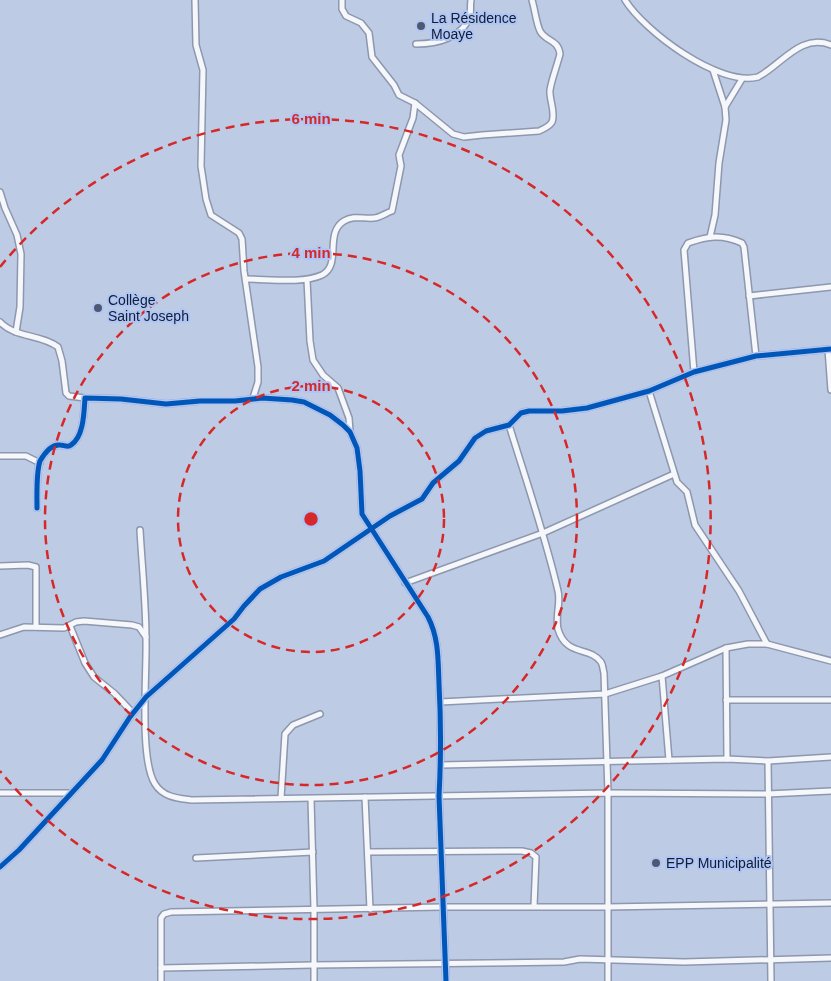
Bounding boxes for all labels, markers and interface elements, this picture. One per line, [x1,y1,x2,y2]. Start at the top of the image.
place label: La Résidence Moaye [431,10,517,42]
marker: La Résidence Moaye [415,20,427,32]
text: 6 min [291,110,331,127]
text: 4 min [291,244,331,261]
place label: Collège Saint Joseph [108,292,189,324]
marker: Collège Saint Joseph [92,302,104,314]
text: 2 min [291,377,331,394]
centre of rings [302,510,320,528]
place label: EPP Municipalité [666,855,772,871]
marker: EPP Municipalité [650,857,662,869]

